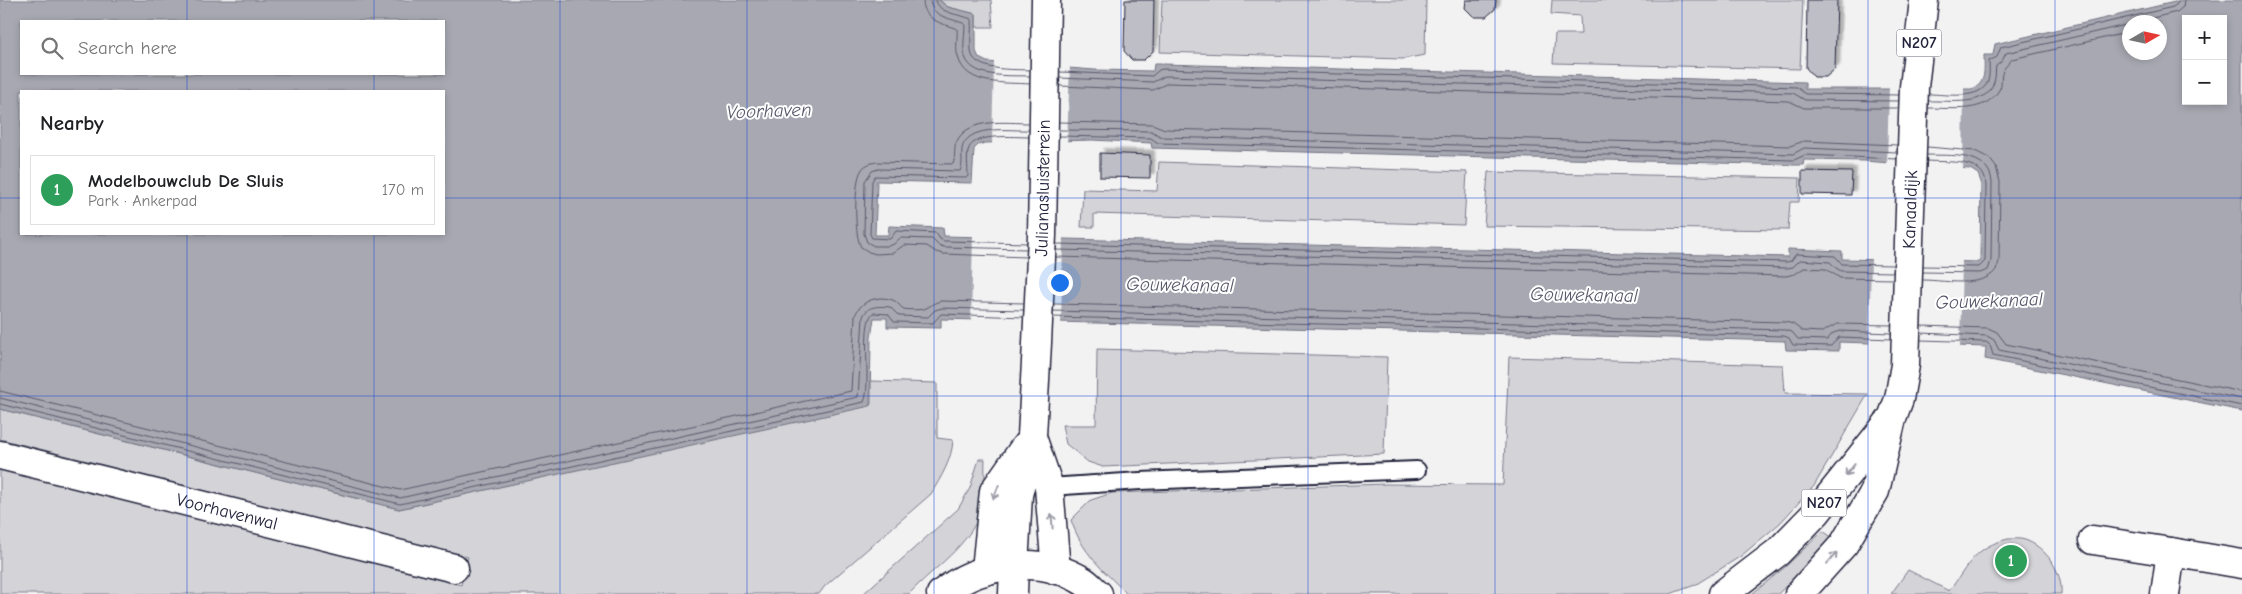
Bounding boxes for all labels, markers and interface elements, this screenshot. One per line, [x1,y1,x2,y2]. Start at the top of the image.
north arrow [2122,15,2167,60]
map controls [2182,15,2227,105]
button: + [2182,15,2227,60]
search box [20,20,445,75]
road number: N207 [1896,29,1942,56]
icon: search [38,34,66,62]
text: Search here [78,37,177,59]
button: − [2182,60,2227,105]
water label: Voorhaven [726,99,812,123]
text: Nearby [40,111,104,135]
street label: Julianasluisterrein [1031,119,1054,257]
text: Modelbouwclub De Sluis [88,170,284,192]
street label: Kanaaldijk [1898,170,1922,249]
text: 1 [54,181,60,199]
text: 170 m [382,181,424,199]
text: Park · Ankerpad [88,192,197,210]
your location [1047,270,1073,296]
water label: Gouwekanaal [1126,273,1235,297]
water label: Gouwekanaal [1530,283,1639,307]
water label: Gouwekanaal [1935,288,2044,314]
one-way arrow [1845,463,1856,476]
one-way arrow [991,484,1000,499]
street label: Voorhavenwal [174,489,280,534]
road number: N207 [1802,489,1846,516]
one-way arrow [1047,513,1057,529]
pin: 1 [1995,542,2027,580]
one-way arrow [1827,552,1838,565]

